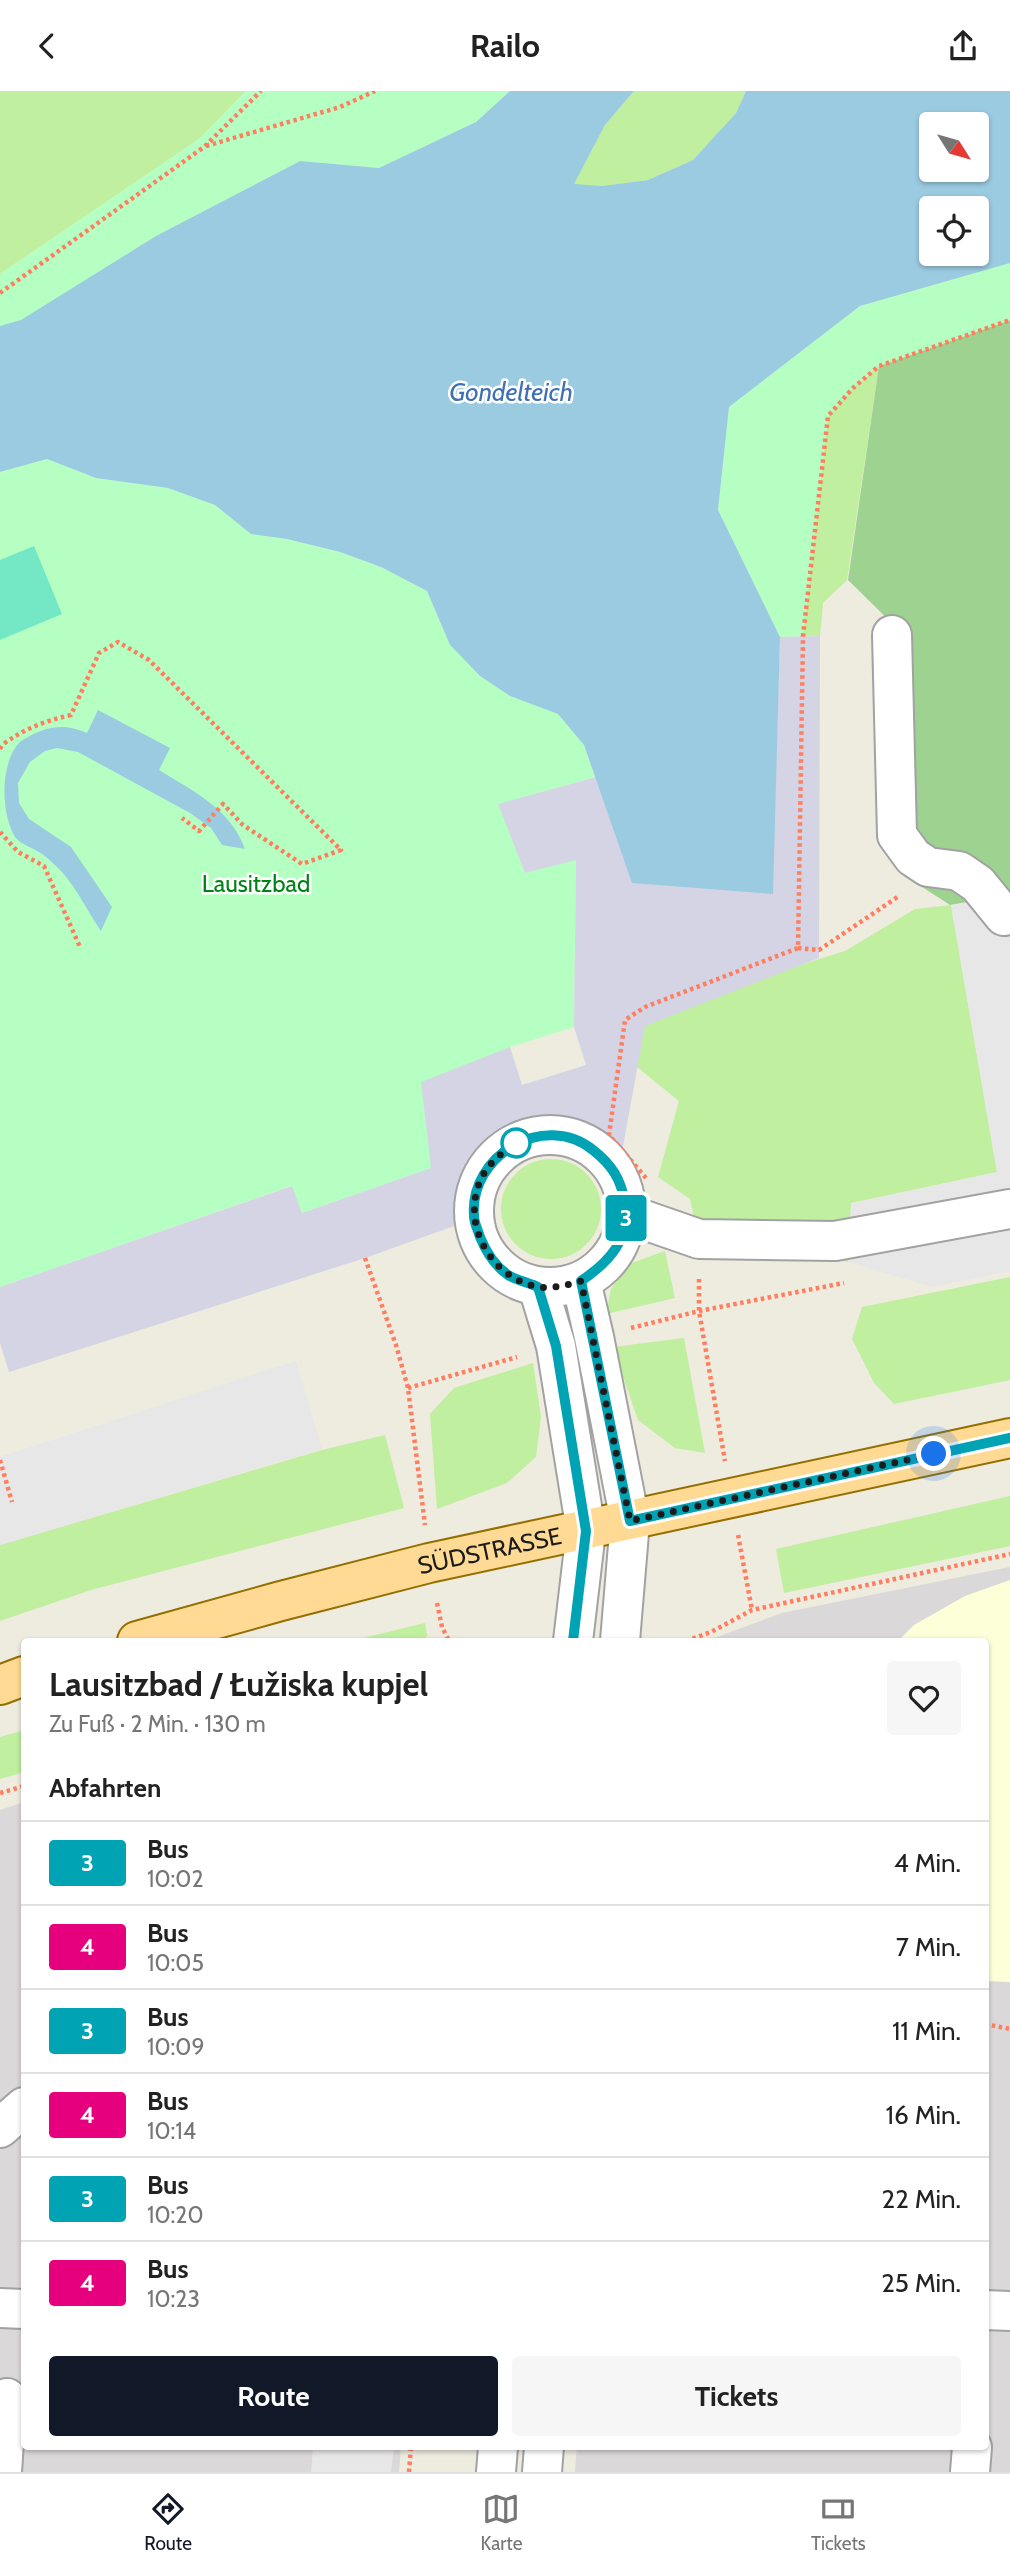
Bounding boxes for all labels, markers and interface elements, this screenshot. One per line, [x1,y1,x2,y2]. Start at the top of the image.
text: Railo [470,26,540,65]
icon: back [28,27,66,65]
icon: share [944,27,982,65]
north arrow [919,112,989,182]
map controls [919,112,989,266]
button: locate [919,196,989,266]
water label: Gondelteich [449,376,573,408]
park label: Lausitzbad [202,869,310,898]
unlabelled marker [501,1128,531,1158]
line badge: 3 [603,1195,649,1241]
text: 3 [620,1203,632,1232]
your location [916,1436,951,1471]
street label: SÜDSTRASSE [414,1520,564,1580]
button: heart [887,1661,961,1735]
text: Lausitzbad / Łužiska kupjel [49,1664,428,1704]
text: Zu Fuß · 2 Min. · 130 m [49,1710,266,1738]
text: Abfahrten [49,1772,161,1804]
text: Bus [147,1833,188,1865]
text: 4 Min. [894,1847,961,1879]
text: 3 [81,1848,94,1877]
text: 10:02 [147,1865,203,1893]
text: Bus [147,1917,188,1949]
text: 7 Min. [896,1931,961,1963]
text: 4 [80,1932,95,1961]
text: 10:05 [147,1949,204,1977]
text: Bus [147,2001,188,2033]
text: 11 Min. [892,2015,961,2047]
text: 3 [81,2016,94,2045]
text: 10:09 [147,2033,204,2061]
text: Bus [147,2085,188,2117]
text: 16 Min. [886,2099,961,2131]
text: 4 [80,2100,95,2129]
text: 10:14 [147,2117,196,2145]
text: Bus [147,2169,188,2201]
text: 22 Min. [882,2183,961,2215]
text: 3 [81,2184,94,2213]
text: 10:20 [147,2201,203,2229]
text: Bus [147,2253,188,2285]
text: 25 Min. [881,2267,961,2299]
text: 4 [80,2268,95,2297]
text: 10:23 [147,2285,200,2313]
button: Route [49,2356,498,2436]
button: Tickets [512,2356,961,2436]
tab: Route [144,2490,192,2555]
tab: Karte [480,2490,522,2555]
tab: Tickets [811,2490,866,2555]

